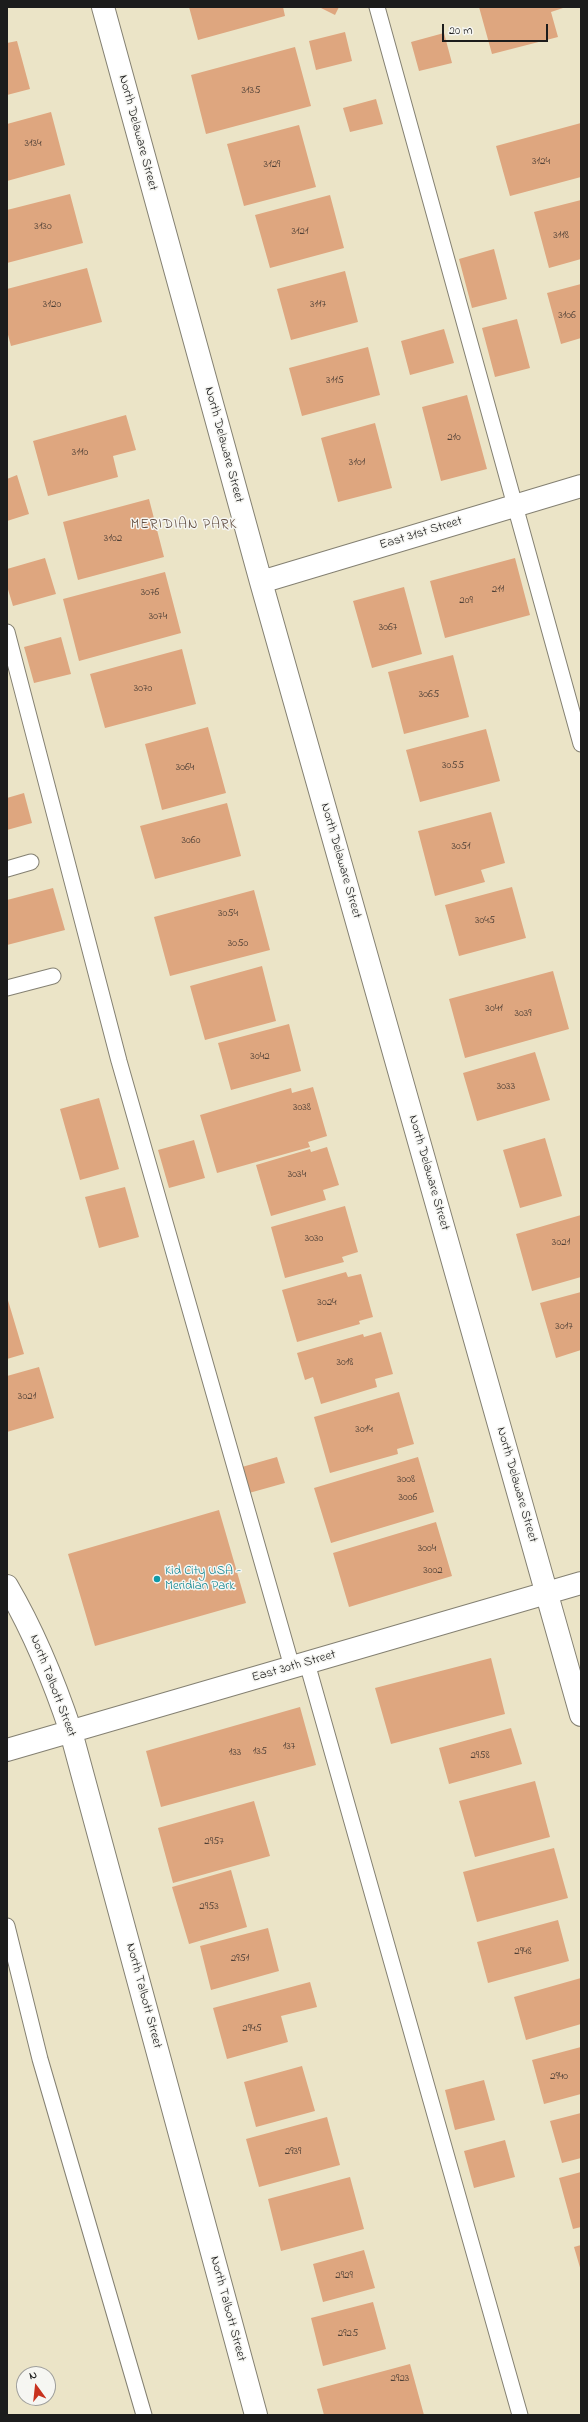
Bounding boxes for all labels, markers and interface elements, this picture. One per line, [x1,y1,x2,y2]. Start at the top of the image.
scale bar [444,16,550,42]
text: 20 m [449,22,472,40]
street label: North Delaware Street [114,73,160,193]
house number: 3135 [242,84,260,98]
house number: 3134 [24,137,42,151]
house number: 3124 [532,155,550,169]
house number: 3129 [264,158,280,172]
house number: 3130 [34,220,52,234]
house number: 3121 [291,225,309,239]
house number: 3118 [553,229,569,243]
house number: 3120 [43,298,61,312]
house number: 3117 [310,298,326,312]
house number: 3106 [558,309,576,323]
house number: 3115 [326,374,344,388]
street label: North Delaware Street [200,385,246,505]
house number: 210 [447,431,461,445]
house number: 3110 [72,446,88,460]
house number: 3101 [349,456,365,470]
street label: East 31st Street [378,514,464,554]
district label: MERIDIAN PARK [131,518,237,534]
house number: 3102 [104,532,122,546]
house number: 211 [492,583,504,597]
house number: 3076 [141,586,159,600]
house number: 209 [459,594,473,608]
house number: 3074 [149,610,167,624]
house number: 3067 [379,621,397,635]
house number: 3070 [134,682,152,696]
house number: 3065 [419,688,439,702]
house number: 3055 [442,759,464,773]
house number: 3064 [176,761,194,775]
street label: North Delaware Street [316,801,364,921]
house number: 3060 [182,834,200,848]
house number: 3051 [451,840,471,854]
house number: 3054 [218,907,238,921]
house number: 3045 [475,914,495,928]
house number: 3050 [228,937,248,951]
house number: 3041 [485,1002,503,1016]
house number: 3039 [514,1007,532,1021]
house number: 3042 [250,1050,270,1064]
house number: 3033 [497,1080,515,1094]
house number: 3038 [293,1101,311,1115]
street label: North Delaware Street [404,1113,452,1233]
house number: 3034 [288,1168,306,1182]
house number: 3030 [305,1232,323,1246]
house number: 3021 [552,1236,570,1250]
house number: 3024 [317,1296,337,1310]
house number: 3017 [555,1320,573,1334]
house number: 3018 [337,1356,353,1370]
house number: 3021 [18,1390,36,1404]
house number: 3014 [355,1423,373,1437]
street label: North Delaware Street [492,1425,540,1545]
house number: 3008 [397,1473,415,1487]
house number: 3006 [399,1491,417,1505]
house number: 3004 [418,1542,436,1556]
place label: Kid City USA - Meridian Park [165,1564,241,1595]
house number: 3002 [423,1564,443,1578]
marker: Kid City USA - Meridian Park [152,1574,162,1584]
street label: North Talbott Street [25,1633,79,1739]
street label: East 30th Street [250,1648,338,1686]
house number: 137 [283,1740,295,1754]
house number: 135 [253,1745,267,1759]
house number: 133 [229,1746,241,1760]
house number: 2958 [470,1749,490,1763]
house number: 2957 [204,1835,224,1849]
house number: 2953 [199,1900,219,1914]
street label: North Talbott Street [121,1942,165,2050]
house number: 2948 [514,1945,532,1959]
house number: 2951 [231,1952,249,1966]
house number: 2945 [242,2022,262,2036]
house number: 2940 [550,2070,568,2084]
house number: 2939 [285,2145,301,2159]
street label: North Talbott Street [205,2255,249,2363]
house number: 2929 [335,2269,353,2283]
house number: 2925 [338,2327,358,2341]
north arrow [16,2366,56,2406]
text: N [27,2367,39,2384]
house number: 2923 [391,2372,409,2386]

